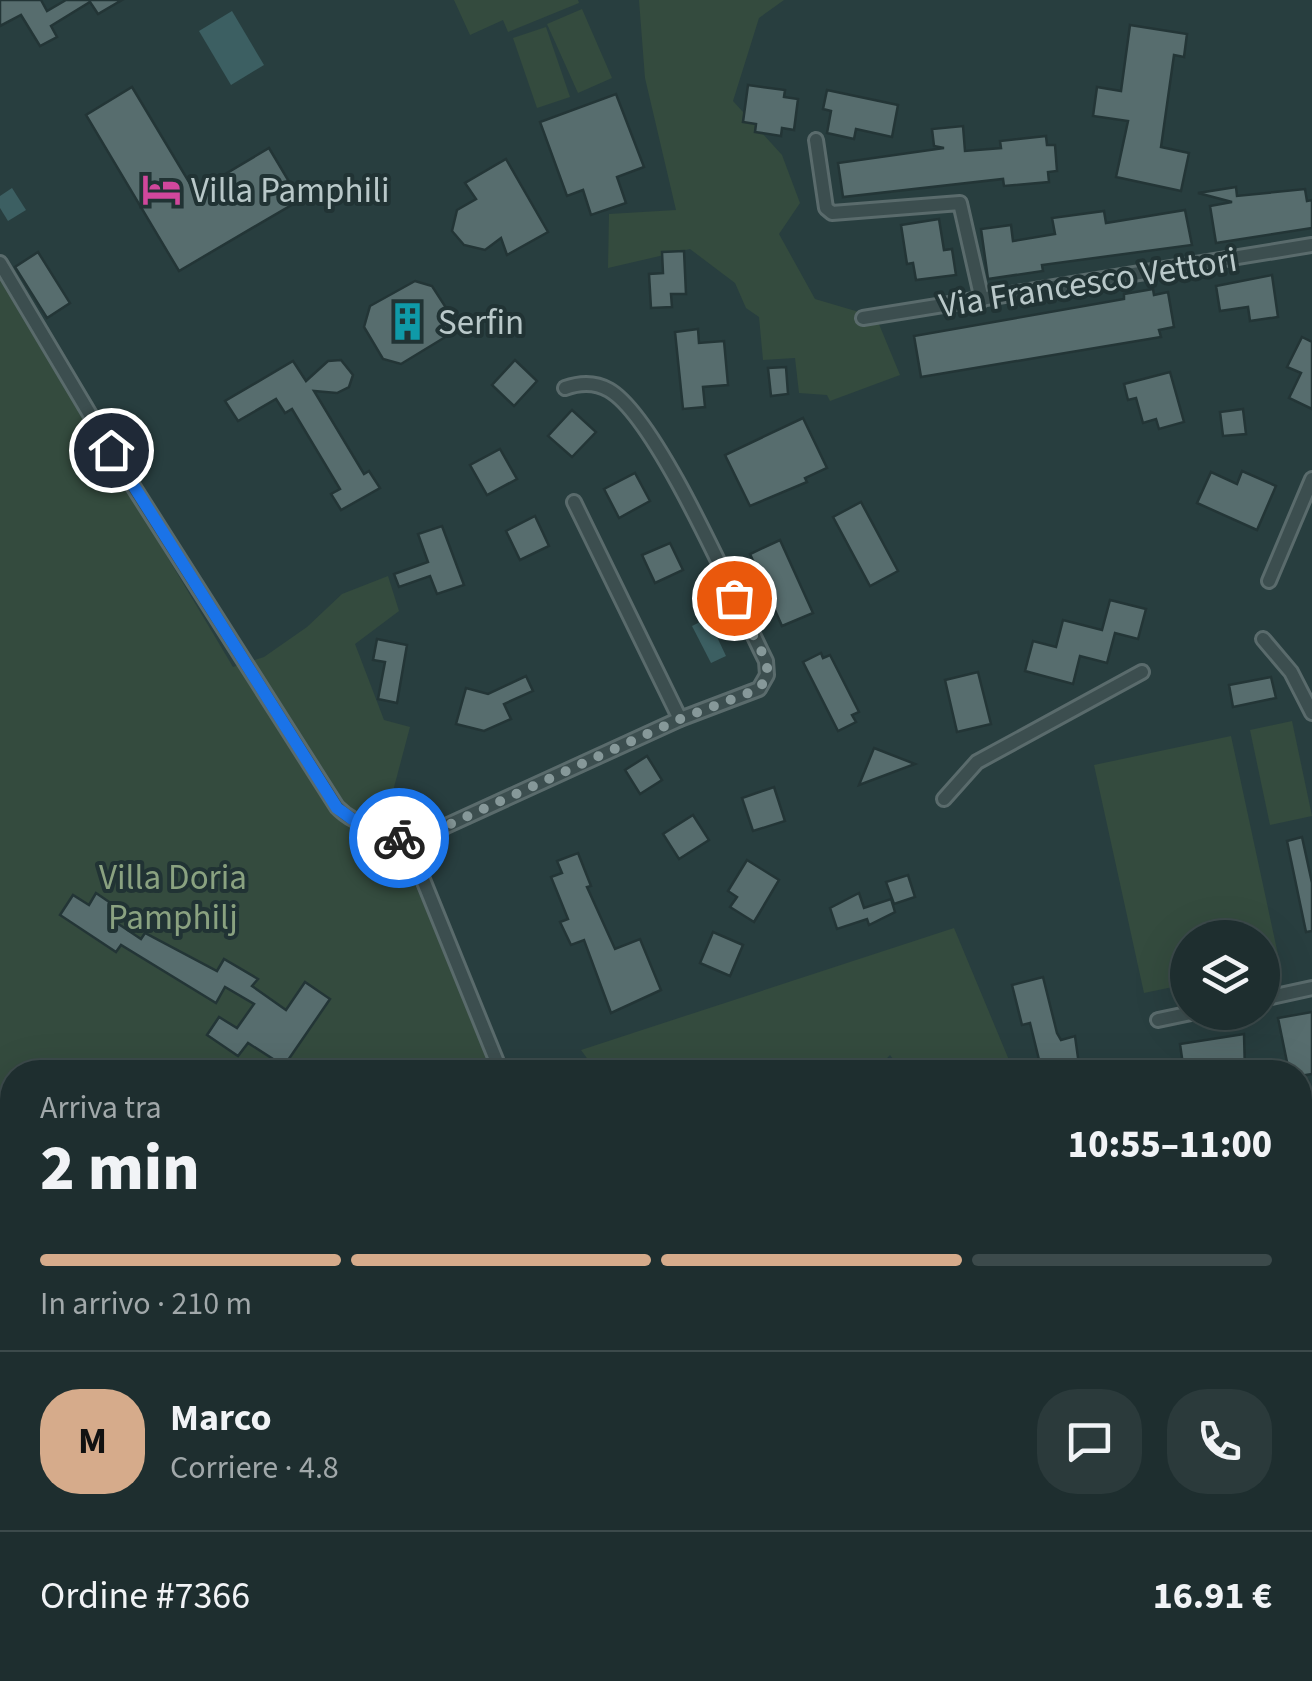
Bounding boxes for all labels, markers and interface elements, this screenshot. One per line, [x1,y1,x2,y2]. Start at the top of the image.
place label: Villa Pamphili [191,166,390,216]
hotel icon: Villa Pamphili [140,169,182,211]
street label: Via Francesco Vettori [936,235,1241,331]
place label: Serfin [438,298,524,348]
building icon: Serfin [387,301,429,343]
pin [69,408,154,493]
icon: home [84,423,139,478]
pin [692,556,777,641]
icon: bag [707,571,762,626]
courier [349,788,449,888]
icon: bike [372,811,427,866]
park label: Villa Doria Pamphilj [99,853,247,943]
map controls [1170,920,1280,1030]
button: layers [1170,920,1280,1030]
text: Arriva tra [40,1085,162,1131]
text: 10:55–11:00 [1068,1118,1272,1172]
text: 2 min [40,1122,200,1215]
text: In arrivo · 210 m [40,1281,252,1327]
button: chat [1037,1389,1142,1494]
button: phone [1167,1389,1272,1494]
text: Marco [170,1391,272,1445]
text: M [78,1414,107,1468]
text: Corriere · 4.8 [170,1445,339,1491]
text: Ordine #7366 [40,1569,250,1623]
text: 16.91 € [1153,1569,1272,1623]

